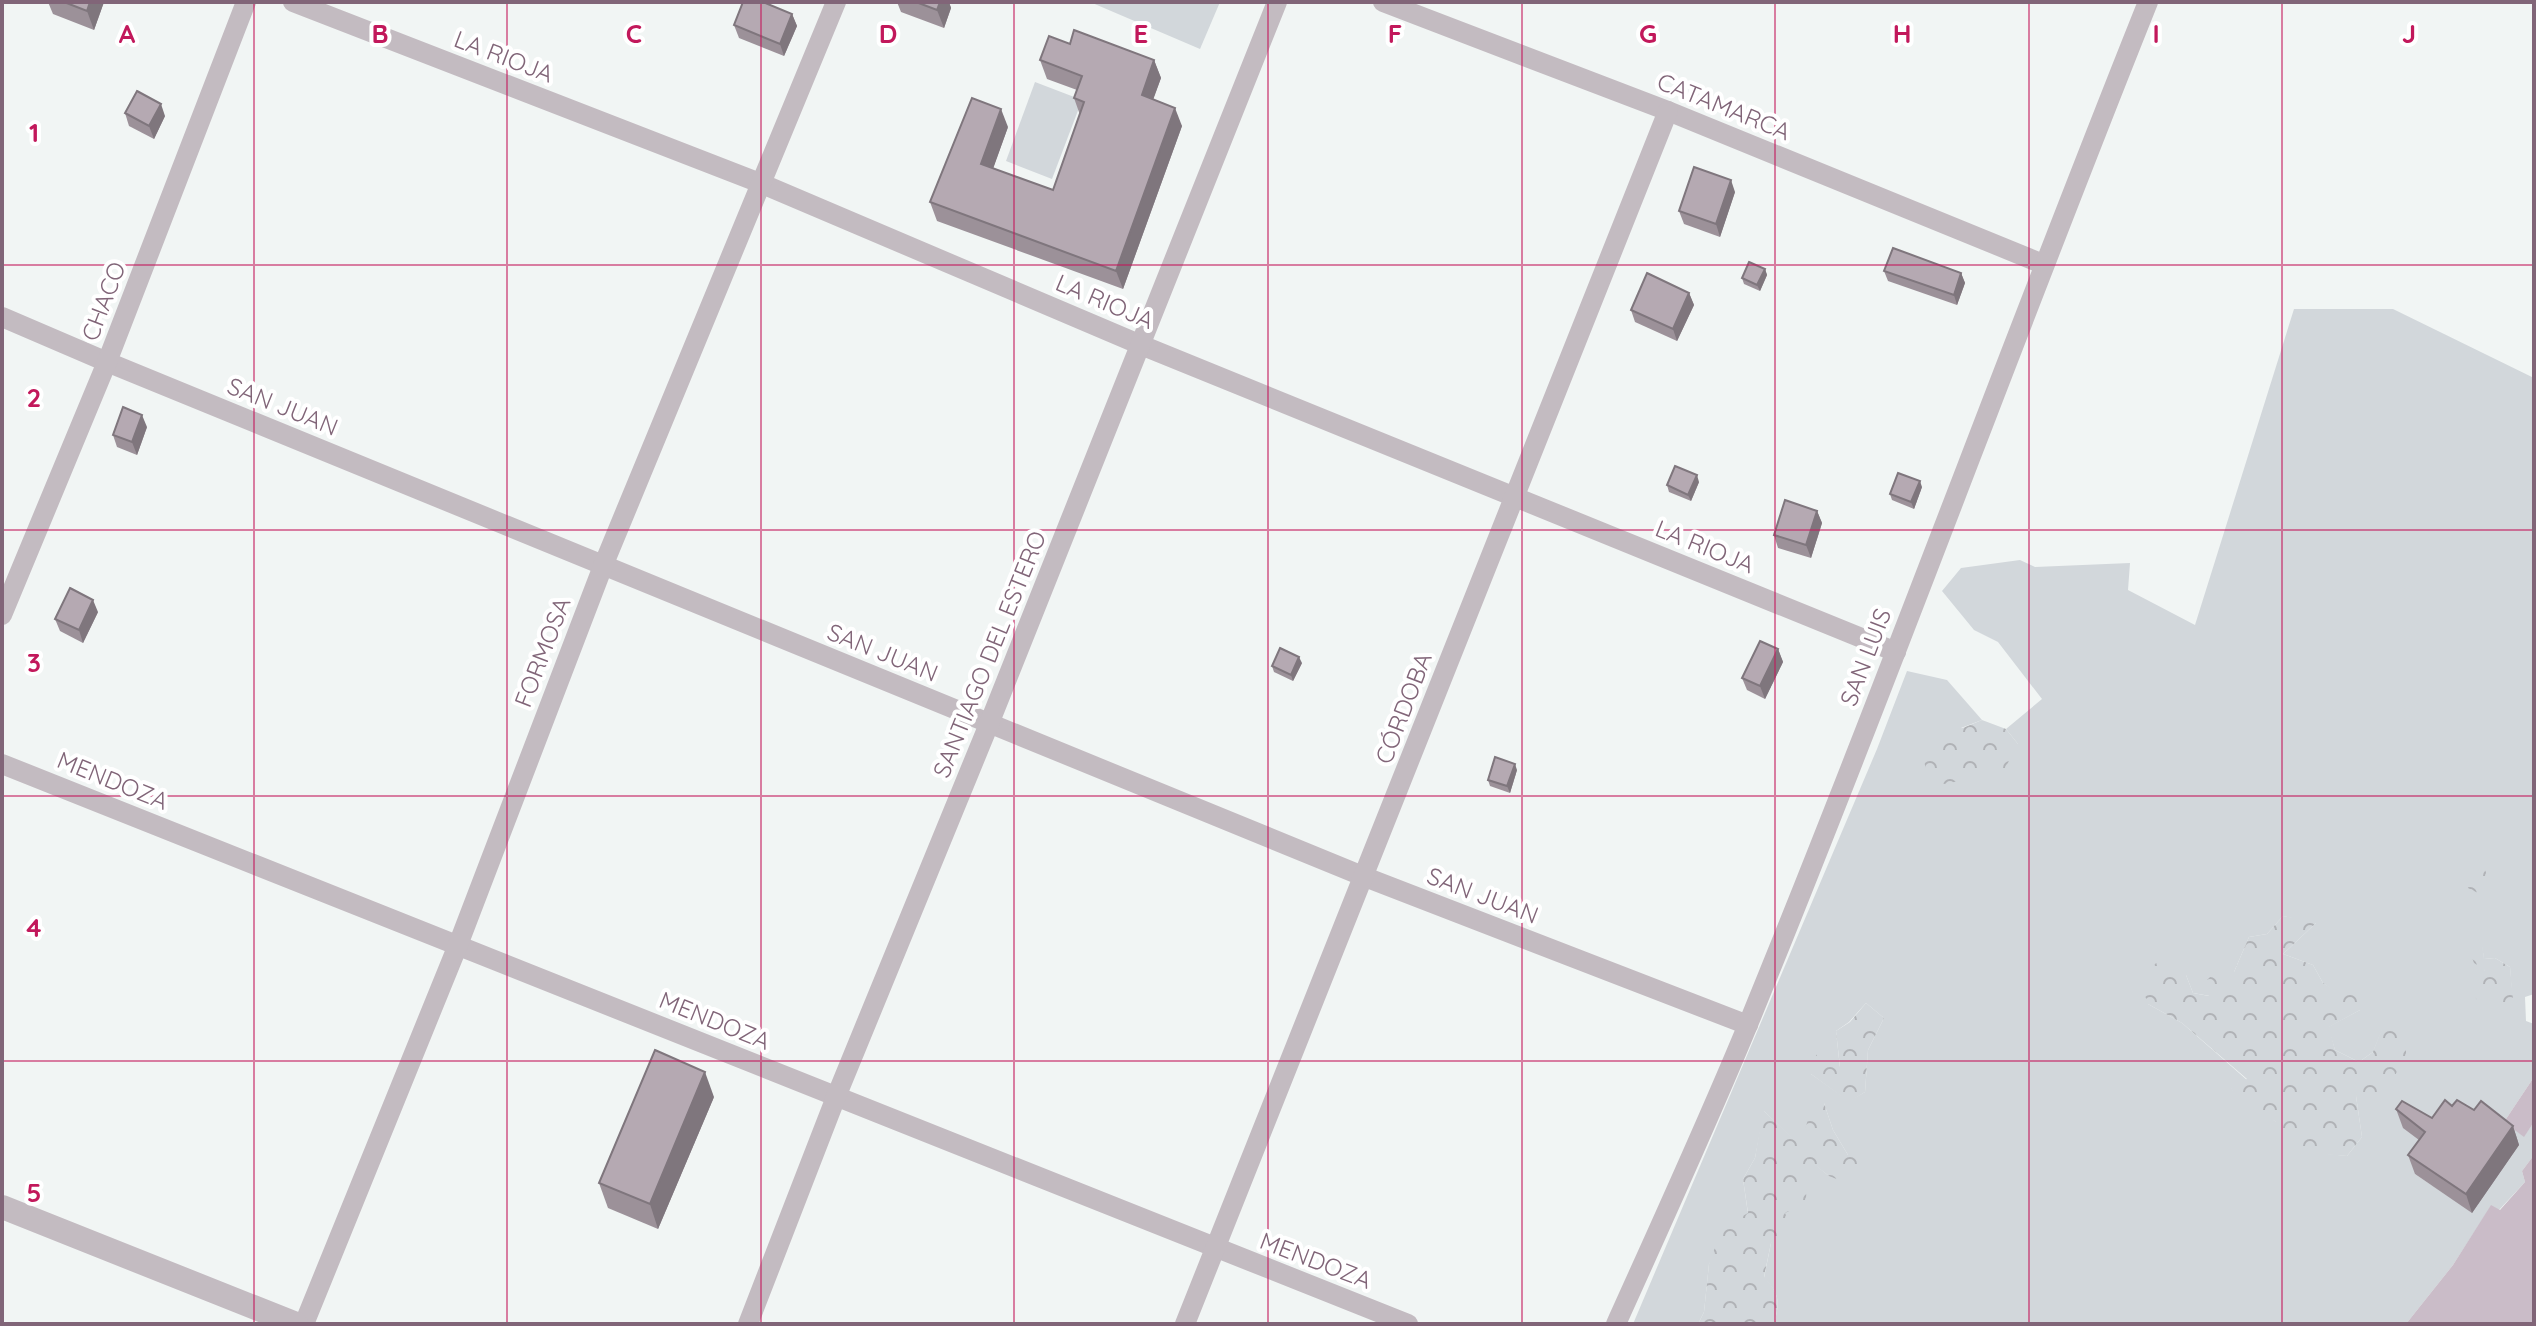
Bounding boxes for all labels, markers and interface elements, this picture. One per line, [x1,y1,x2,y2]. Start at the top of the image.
text: A [119,17,136,50]
text: B [371,17,389,50]
text: C [626,17,642,50]
text: D [879,17,897,50]
text: E [1134,17,1148,50]
text: F [1388,17,1402,50]
text: G [1639,17,1657,50]
text: H [1893,17,1911,50]
text: I [2152,17,2160,50]
text: J [2402,17,2416,50]
street label: LA RIOJA [450,23,558,89]
street label: CATAMARCA [1653,66,1795,146]
text: 1 [29,116,39,149]
street label: CHACO [74,257,132,345]
street label: LA RIOJA [1051,267,1159,335]
street label: SAN JUAN [223,370,343,442]
text: 2 [27,381,41,414]
street label: LA RIOJA [1651,513,1759,579]
street label: SANTIAGO DEL ESTERO [926,526,1052,782]
street label: FORMOSA [507,593,577,711]
street label: SAN LUIS [1833,604,1897,710]
street label: SAN JUAN [823,616,943,688]
text: 3 [27,646,41,679]
street label: CÓRDOBA [1368,648,1438,768]
street label: MENDOZA [53,744,173,816]
street label: SAN JUAN [1423,860,1543,930]
text: 4 [26,911,42,944]
street label: MENDOZA [655,984,775,1056]
text: 5 [27,1176,41,1209]
street label: MENDOZA [1256,1225,1376,1295]

